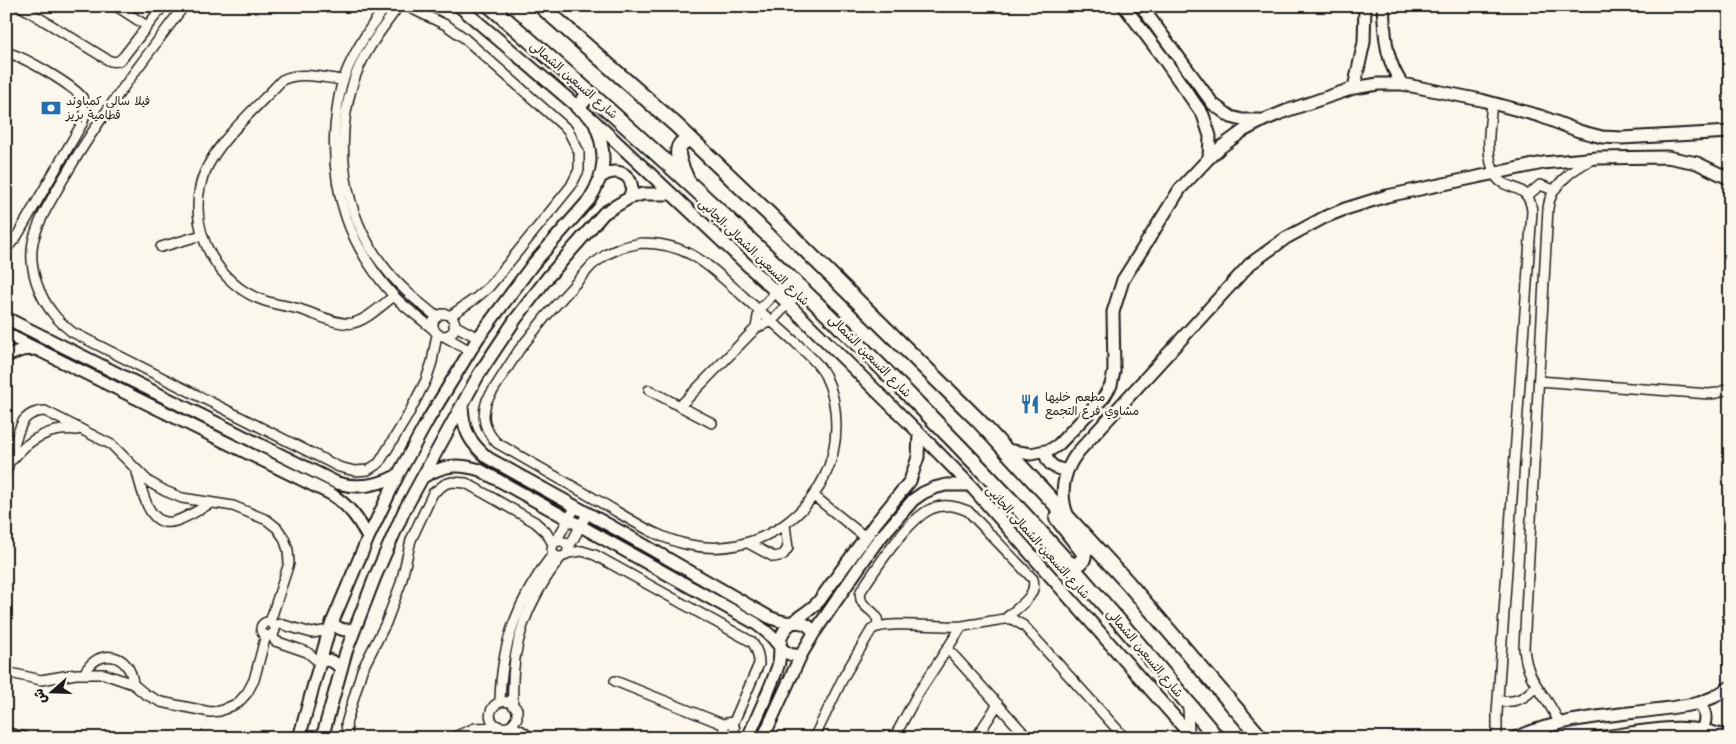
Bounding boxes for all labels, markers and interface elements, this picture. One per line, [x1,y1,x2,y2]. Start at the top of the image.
street label: شارع التسعين الشمالى [526,38,621,123]
place label: فيلا سالى كمباوند قطامية بريز [65,93,150,123]
bank icon: فيلا سالى كمباوند قطامية بريز [40,97,62,119]
street label: شارع التسعين الشمالى الجانبى [695,195,813,310]
street label: شارع التسعين الشمالى [824,311,915,402]
place label: مطعم خليها مشاوي فرع التجمع [1045,389,1139,420]
restaurant icon: مطعم خليها مشاوي فرع التجمع [1019,393,1041,415]
street label: شارع التسعين الشمالى الجانبى [982,482,1093,603]
street label: شارع التسعين الشمالى [1102,605,1187,701]
north arrow [28,666,78,716]
text: ش [29,686,51,707]

